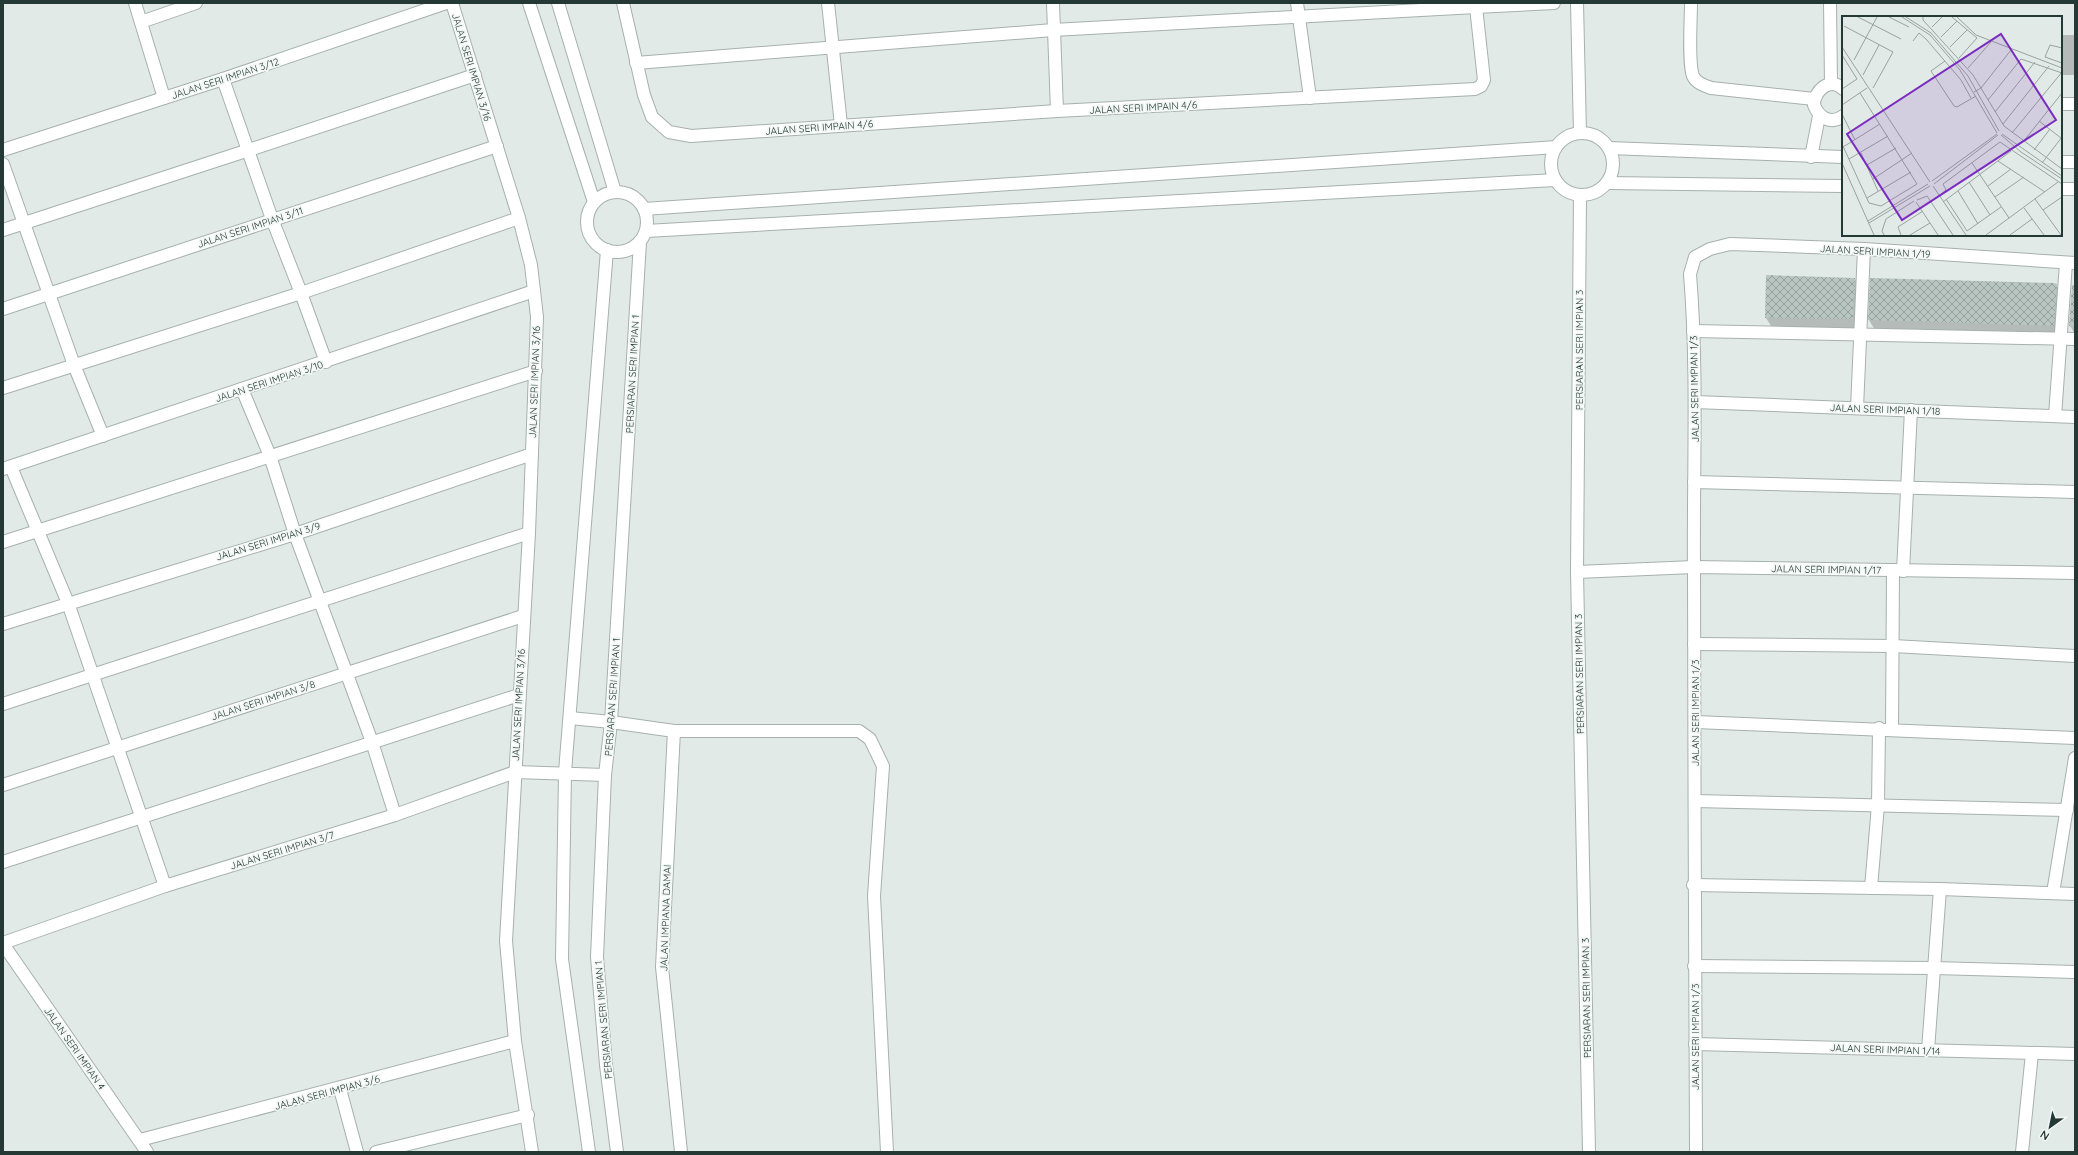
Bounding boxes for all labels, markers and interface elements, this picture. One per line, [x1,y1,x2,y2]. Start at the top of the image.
street label: JALAN SERI IMPIAN 3/16 [449,12,494,123]
inset map [1842,16,2062,236]
street label: JALAN SERI IMPIAN 3/12 [170,55,281,102]
street label: JALAN SERI IMPAIN 4/6 [1089,98,1198,117]
street label: JALAN SERI IMPAIN 4/6 [765,117,874,138]
street label: JALAN SERI IMPIAN 3/11 [196,204,305,251]
street label: JALAN SERI IMPIAN 1/19 [1819,242,1931,261]
street label: PERSIARAN SERI IMPIAN 3 [1573,290,1586,410]
street label: PERSIARAN SERI IMPIAN 1 [623,314,642,434]
street label: JALAN SERI IMPIAN 3/16 [526,325,543,438]
street label: JALAN SERI IMPIAN 1/3 [1687,335,1702,443]
street label: JALAN SERI IMPIAN 3/10 [213,358,325,405]
street label: JALAN SERI IMPIAN 1/18 [1829,401,1941,418]
street label: JALAN SERI IMPIAN 3/9 [214,519,322,564]
street label: JALAN SERI IMPIAN 1/17 [1771,562,1881,577]
street label: PERSIARAN SERI IMPIAN 3 [1572,614,1587,734]
street label: PERSIARAN SERI IMPIAN 1 [602,637,623,757]
street label: JALAN SERI IMPIAN 3/16 [509,648,528,761]
street label: JALAN SERI IMPIAN 1/3 [1689,660,1702,766]
street label: JALAN SERI IMPIAN 3/8 [209,678,317,723]
street label: JALAN SERI IMPIAN 3/7 [228,828,336,873]
street label: JALAN IMPIANA DAMAI [657,864,674,972]
street label: PERSIARAN SERI IMPIAN 3 [1579,938,1594,1058]
street label: PERSIARAN SERI IMPIAN 1 [592,960,615,1080]
street label: JALAN SERI IMPIAN 1/3 [1689,984,1702,1090]
street label: JALAN SERI IMPIAN 4 [41,1004,108,1092]
street label: JALAN SERI IMPIAN 1/14 [1830,1041,1940,1058]
street label: JALAN SERI IMPIAN 3/6 [273,1072,382,1113]
north arrow [2030,1107,2070,1147]
text: N [2037,1127,2052,1143]

